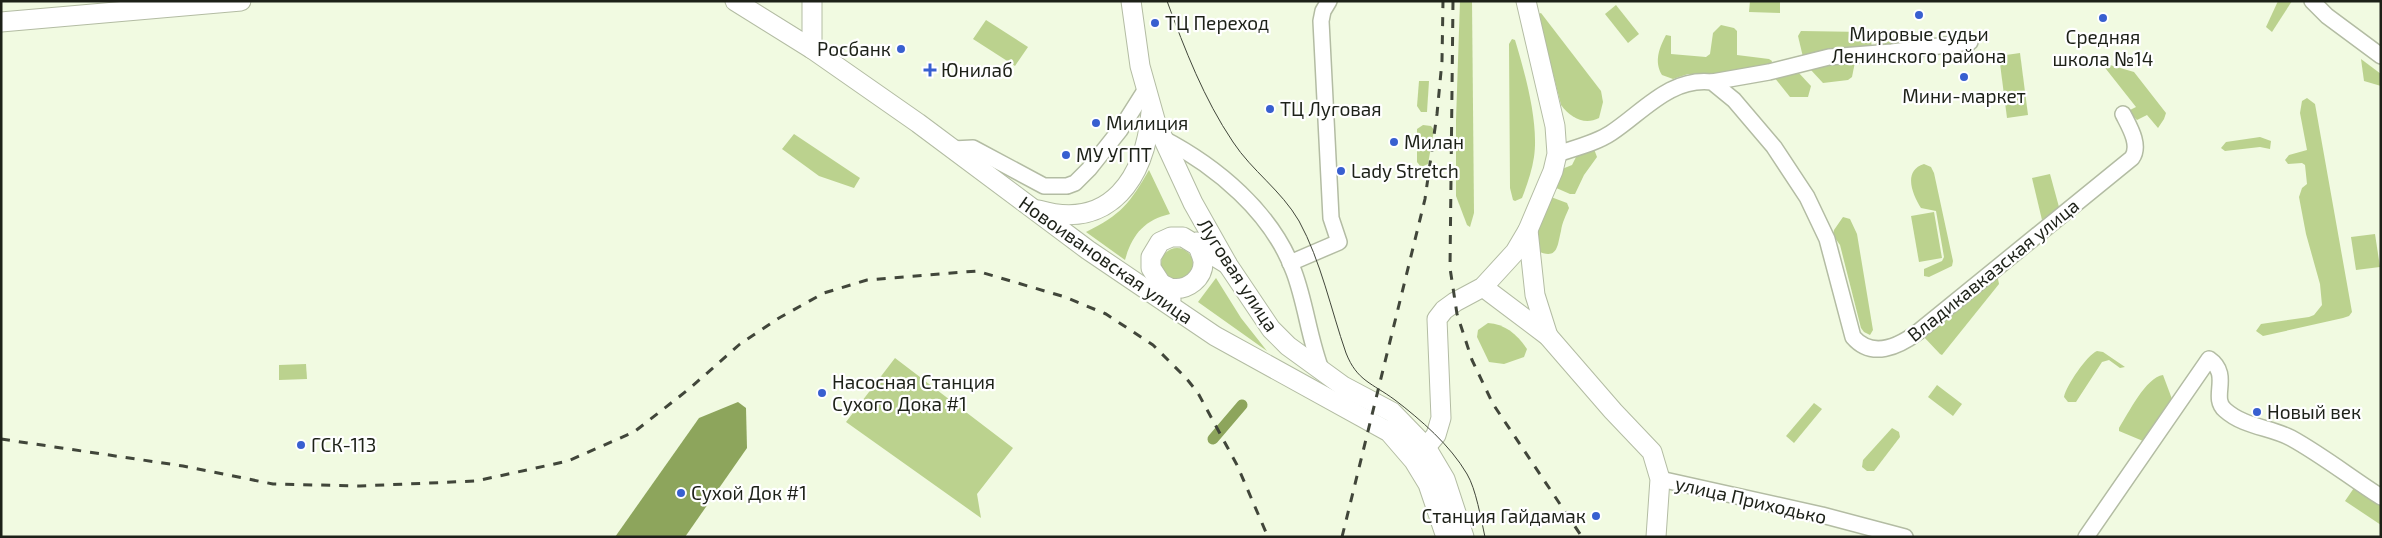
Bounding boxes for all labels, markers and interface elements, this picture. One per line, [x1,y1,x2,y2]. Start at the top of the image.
marker: Мировые судьи Ленинского района [1913,9,1925,21]
place label: ТЦ Переход [1165,11,1269,34]
marker: Средняя школа №14 [2097,12,2109,24]
marker: ТЦ Переход [1149,17,1161,29]
place label: Мировые судьи Ленинского района [1831,22,2007,67]
place label: Средняя школа №14 [2052,25,2154,70]
place label: Росбанк [817,37,891,60]
marker: Росбанк [895,43,907,55]
place label: Юнилаб [941,58,1013,81]
marker: Юнилаб [923,63,937,77]
marker: Мини-маркет [1958,71,1970,83]
place label: Мини-маркет [1902,84,2026,107]
place label: ТЦ Луговая [1280,97,1382,121]
marker: ТЦ Луговая [1264,103,1276,115]
place label: Милиция [1106,111,1188,134]
marker: Милиция [1090,117,1102,129]
place label: Милан [1404,130,1464,153]
marker: Милан [1388,136,1400,148]
place label: МУ УГПТ [1076,143,1152,166]
marker: МУ УГПТ [1060,149,1072,161]
place label: Lady Stretch [1351,159,1459,182]
marker: Lady Stretch [1335,165,1347,177]
street label: Новоивановская улица [1014,191,1198,329]
street label: Владикавказская улица [1902,193,2084,347]
street label: Луговая улица [1192,214,1284,336]
place label: Насосная Станция Сухого Дока #1 [832,370,995,416]
marker: Насосная Станция Сухого Дока #1 [816,387,828,399]
place label: Новый век [2267,400,2361,423]
marker: Новый век [2251,406,2263,418]
place label: ГСК-113 [311,433,376,456]
marker: ГСК-113 [295,439,307,451]
street label: улица Приходько [1673,471,1829,529]
place label: Сухой Док #1 [691,481,807,505]
marker: Сухой Док #1 [675,487,687,499]
place label: Станция Гайдамак [1421,504,1586,527]
marker: Станция Гайдамак [1590,510,1602,522]

